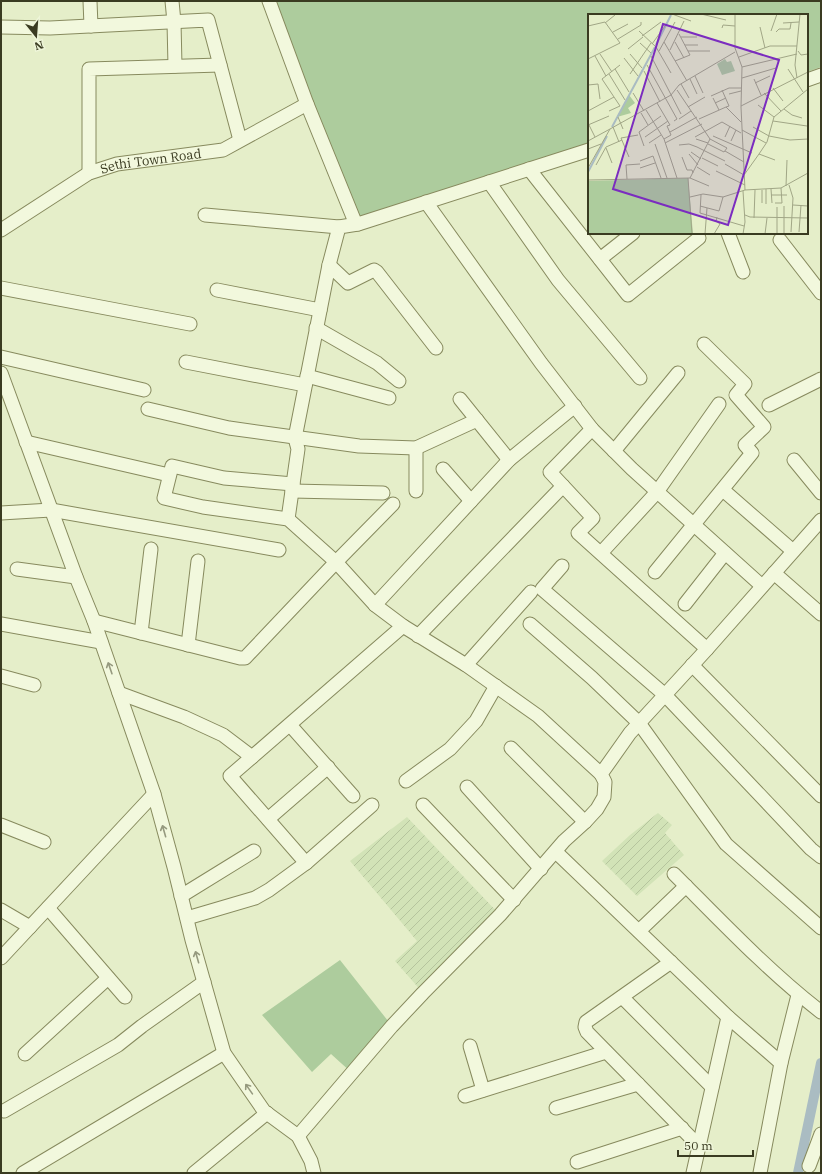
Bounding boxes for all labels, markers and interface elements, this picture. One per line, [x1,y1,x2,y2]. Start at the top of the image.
inset map [588,14,808,234]
north arrow [16,16,56,56]
text: N [32,38,45,54]
street label: Sethi Town Road [98,144,202,177]
one-way arrow [105,663,113,675]
one-way arrow [160,825,167,838]
one-way arrow [193,951,200,964]
one-way arrow [245,1084,253,1095]
scale bar [678,1132,753,1158]
text: 50 m [684,1138,713,1153]

